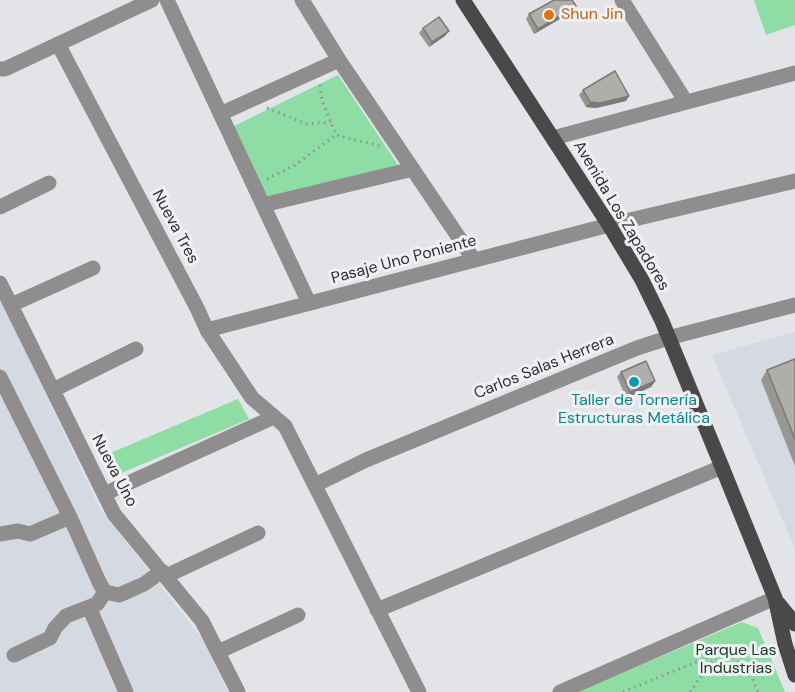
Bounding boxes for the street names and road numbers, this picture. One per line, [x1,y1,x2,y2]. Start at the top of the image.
street label: Avenida Los Zapadores [569,138,673,294]
street label: Nueva Tres [148,187,202,267]
street label: Pasaje Uno Poniente [329,231,479,289]
street label: Carlos Salas Herrera [471,330,617,404]
street label: Nueva Uno [87,432,141,510]

